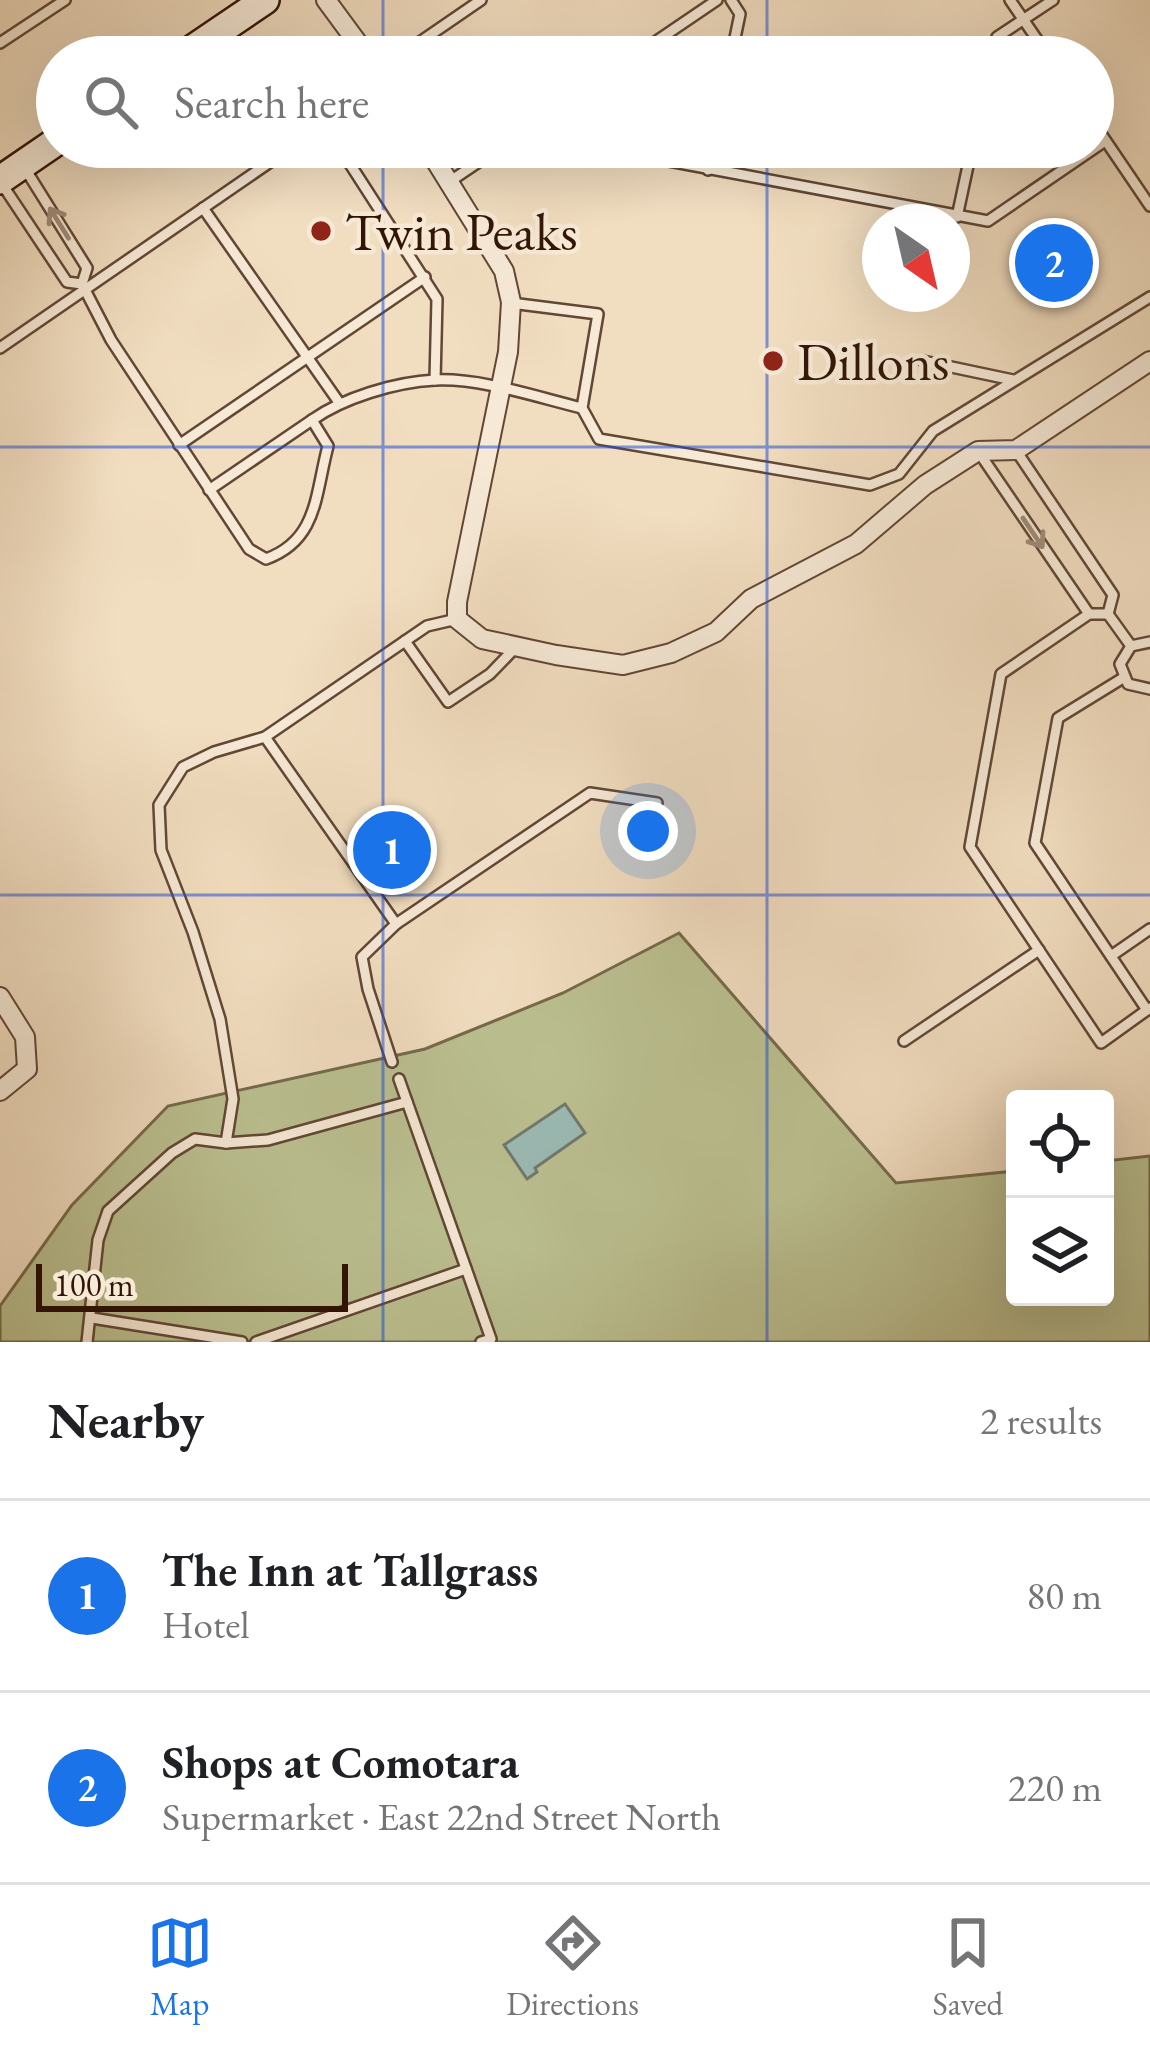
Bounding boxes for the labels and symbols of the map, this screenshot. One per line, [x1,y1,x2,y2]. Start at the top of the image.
place label: Twin Peaks [345,196,578,266]
north arrow [862,204,970,312]
one-way arrow [47,207,71,241]
marker: Twin Peaks [308,218,334,244]
pin: 2 [1015,218,1093,308]
place label: Dillons [797,326,950,396]
marker: Dillons [760,348,786,374]
one-way arrow [1020,515,1045,549]
your location [618,801,678,861]
pin: 1 [353,805,431,895]
scale bar [36,1258,348,1311]

